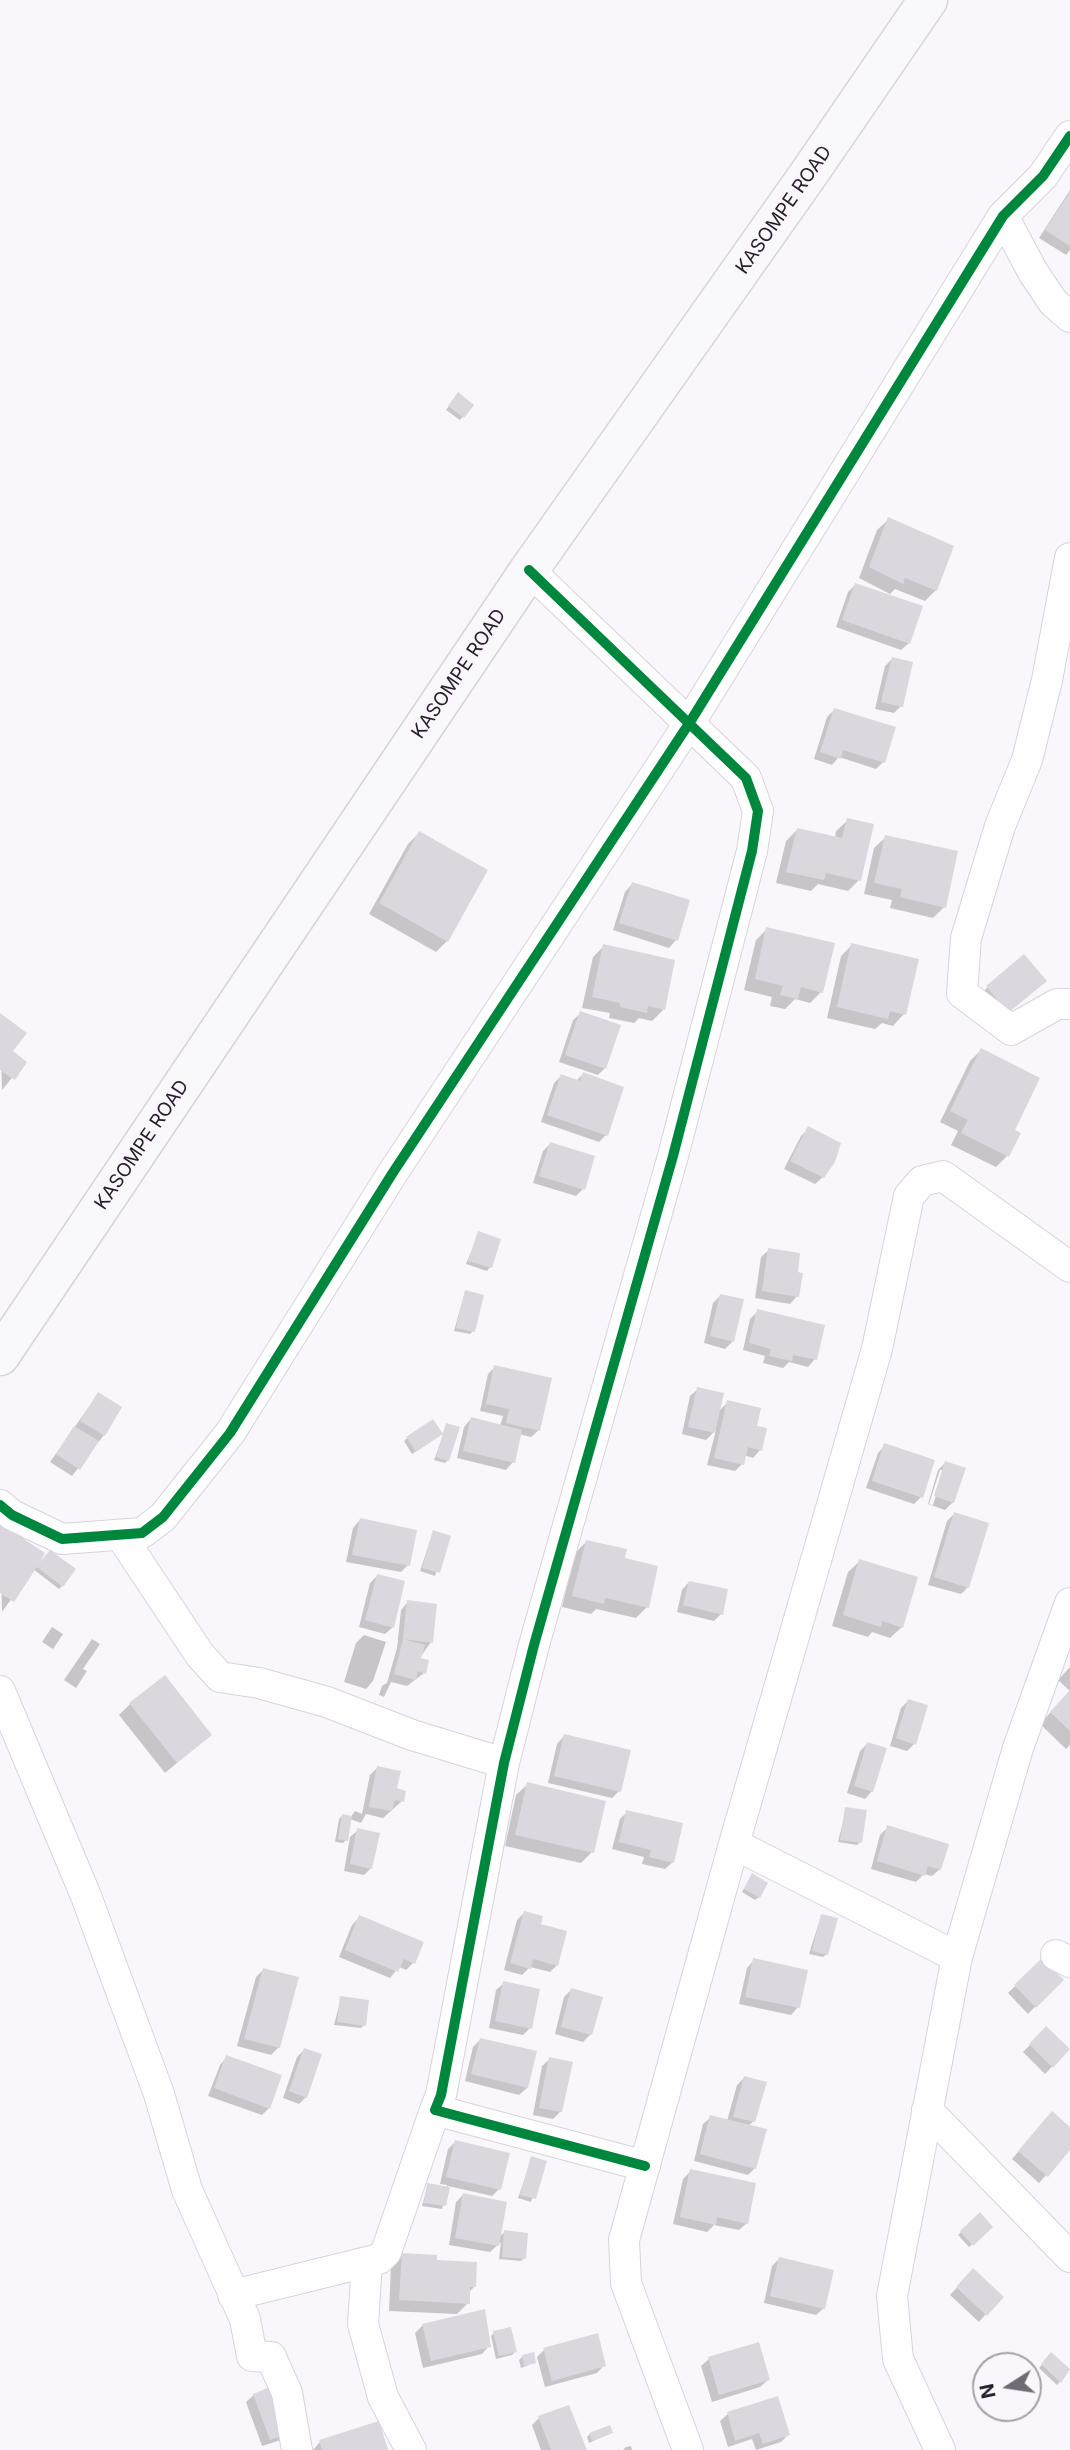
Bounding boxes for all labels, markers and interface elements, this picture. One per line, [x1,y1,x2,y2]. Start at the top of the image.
street label: KASOMPE ROAD [731,141,837,279]
street label: KASOMPE ROAD [407,605,511,743]
street label: KASOMPE ROAD [90,1076,194,1214]
north arrow [972,2352,1042,2422]
text: N [975,2382,1001,2401]

